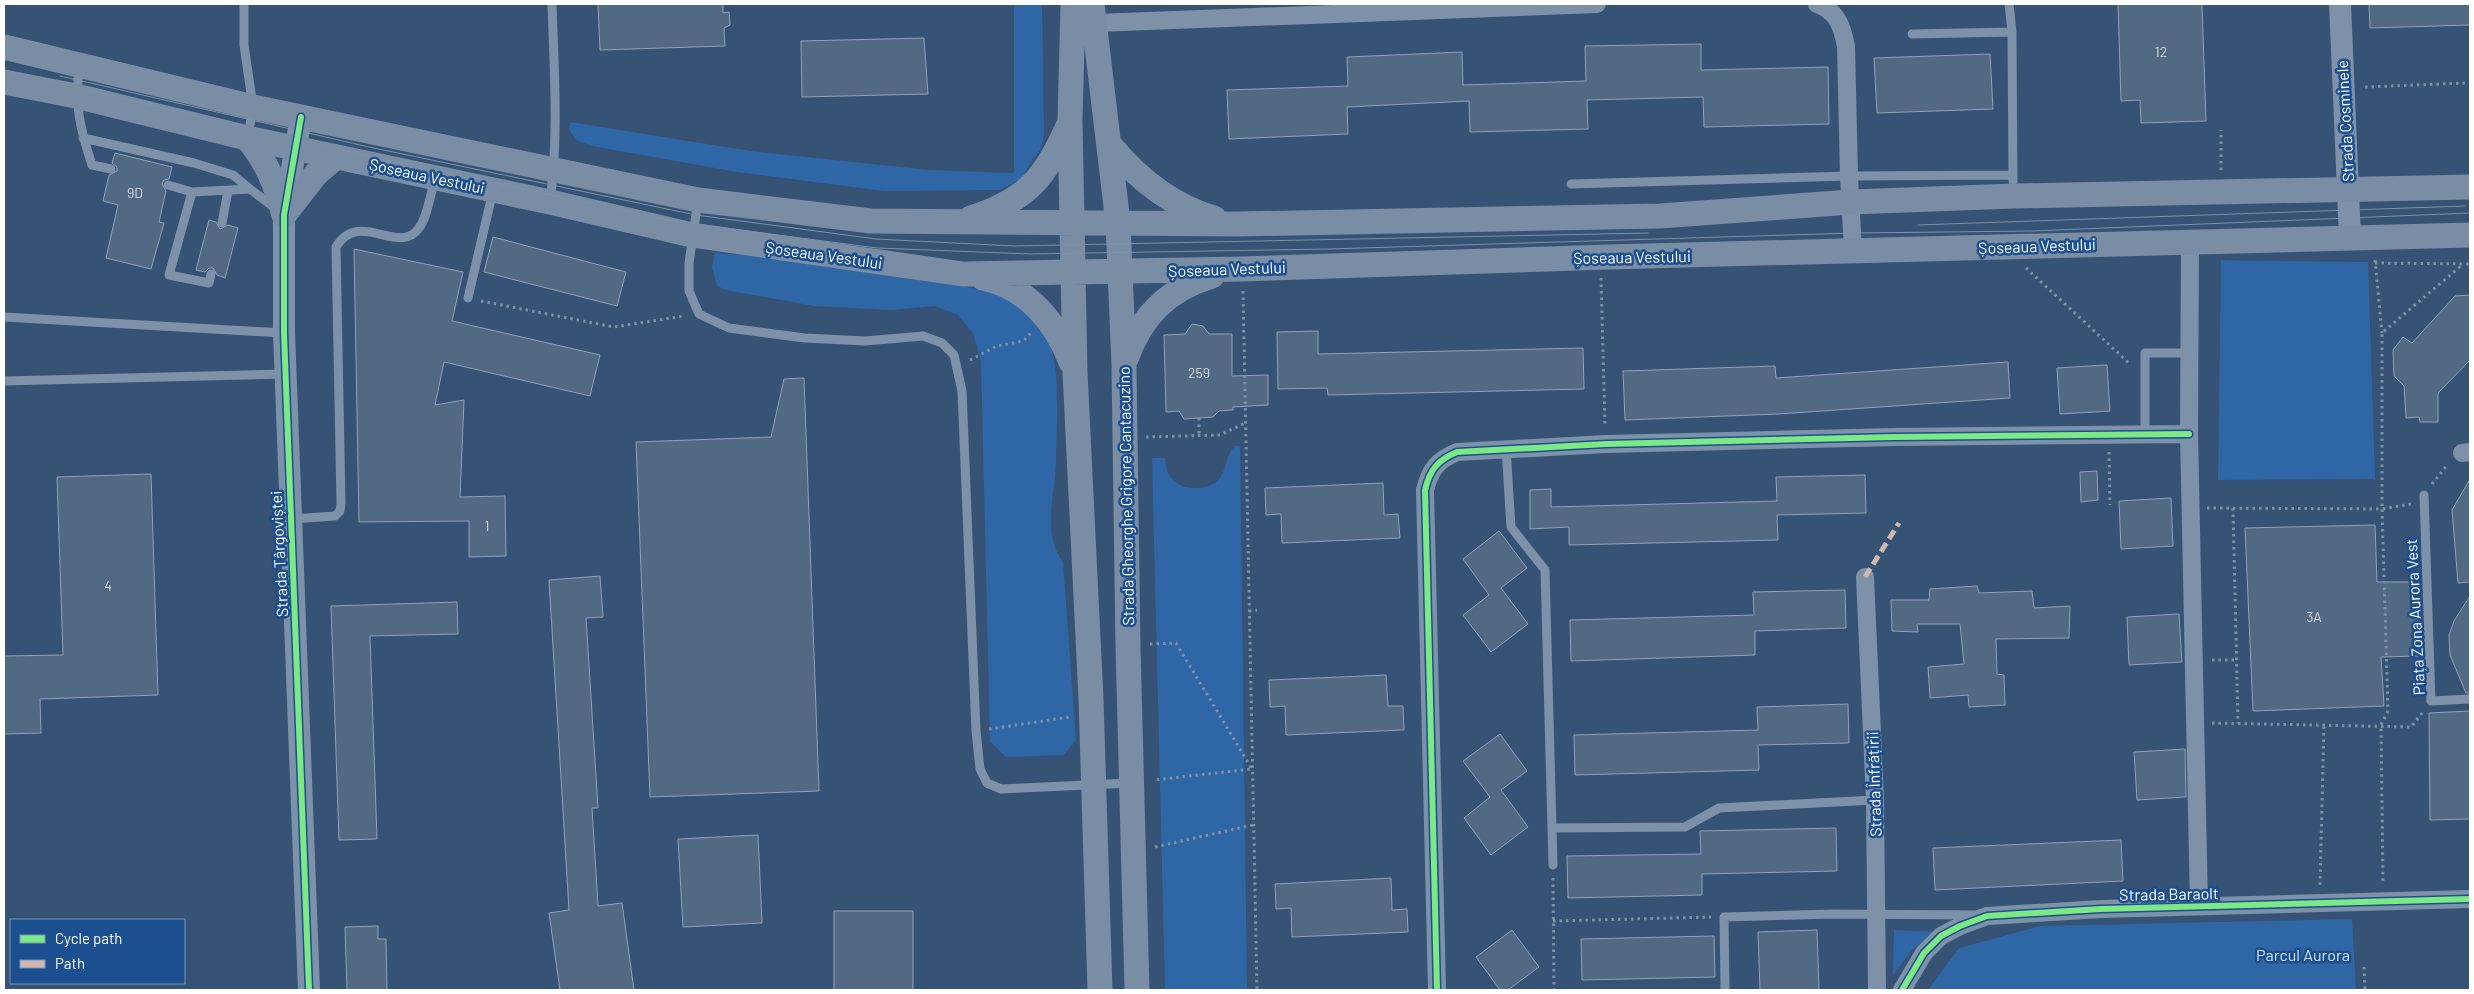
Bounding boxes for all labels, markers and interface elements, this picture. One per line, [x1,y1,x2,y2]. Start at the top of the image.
house number: 12 [2155,43,2167,60]
street label: Strada Cosminele [2332,60,2357,182]
street label: Șoseaua Vestului [368,154,487,197]
house number: 9D [127,184,143,201]
street label: Șoseaua Vestului [1978,234,2096,257]
street label: Șoseaua Vestului [764,237,884,272]
street label: Șoseaua Vestului [1573,246,1691,267]
street label: Șoseaua Vestului [1168,257,1286,280]
house number: 259 [1188,364,1210,381]
street label: Strada Gheorghe Grigore Cantacuzino [1114,366,1137,626]
street label: Strada Târgoviștei [266,490,291,618]
house number: 1 [485,517,489,534]
street label: Piața Zona Aurora Vest [2401,538,2428,696]
house number: 4 [104,577,112,594]
house number: 3A [2306,608,2322,625]
street label: Strada Înfrățirii [1862,731,1885,837]
street label: Strada Baraolt [2119,883,2219,904]
legend [10,919,185,984]
text: Cycle path [55,929,122,947]
park label: Parcul Aurora [2256,945,2350,964]
text: Path [55,954,85,972]

